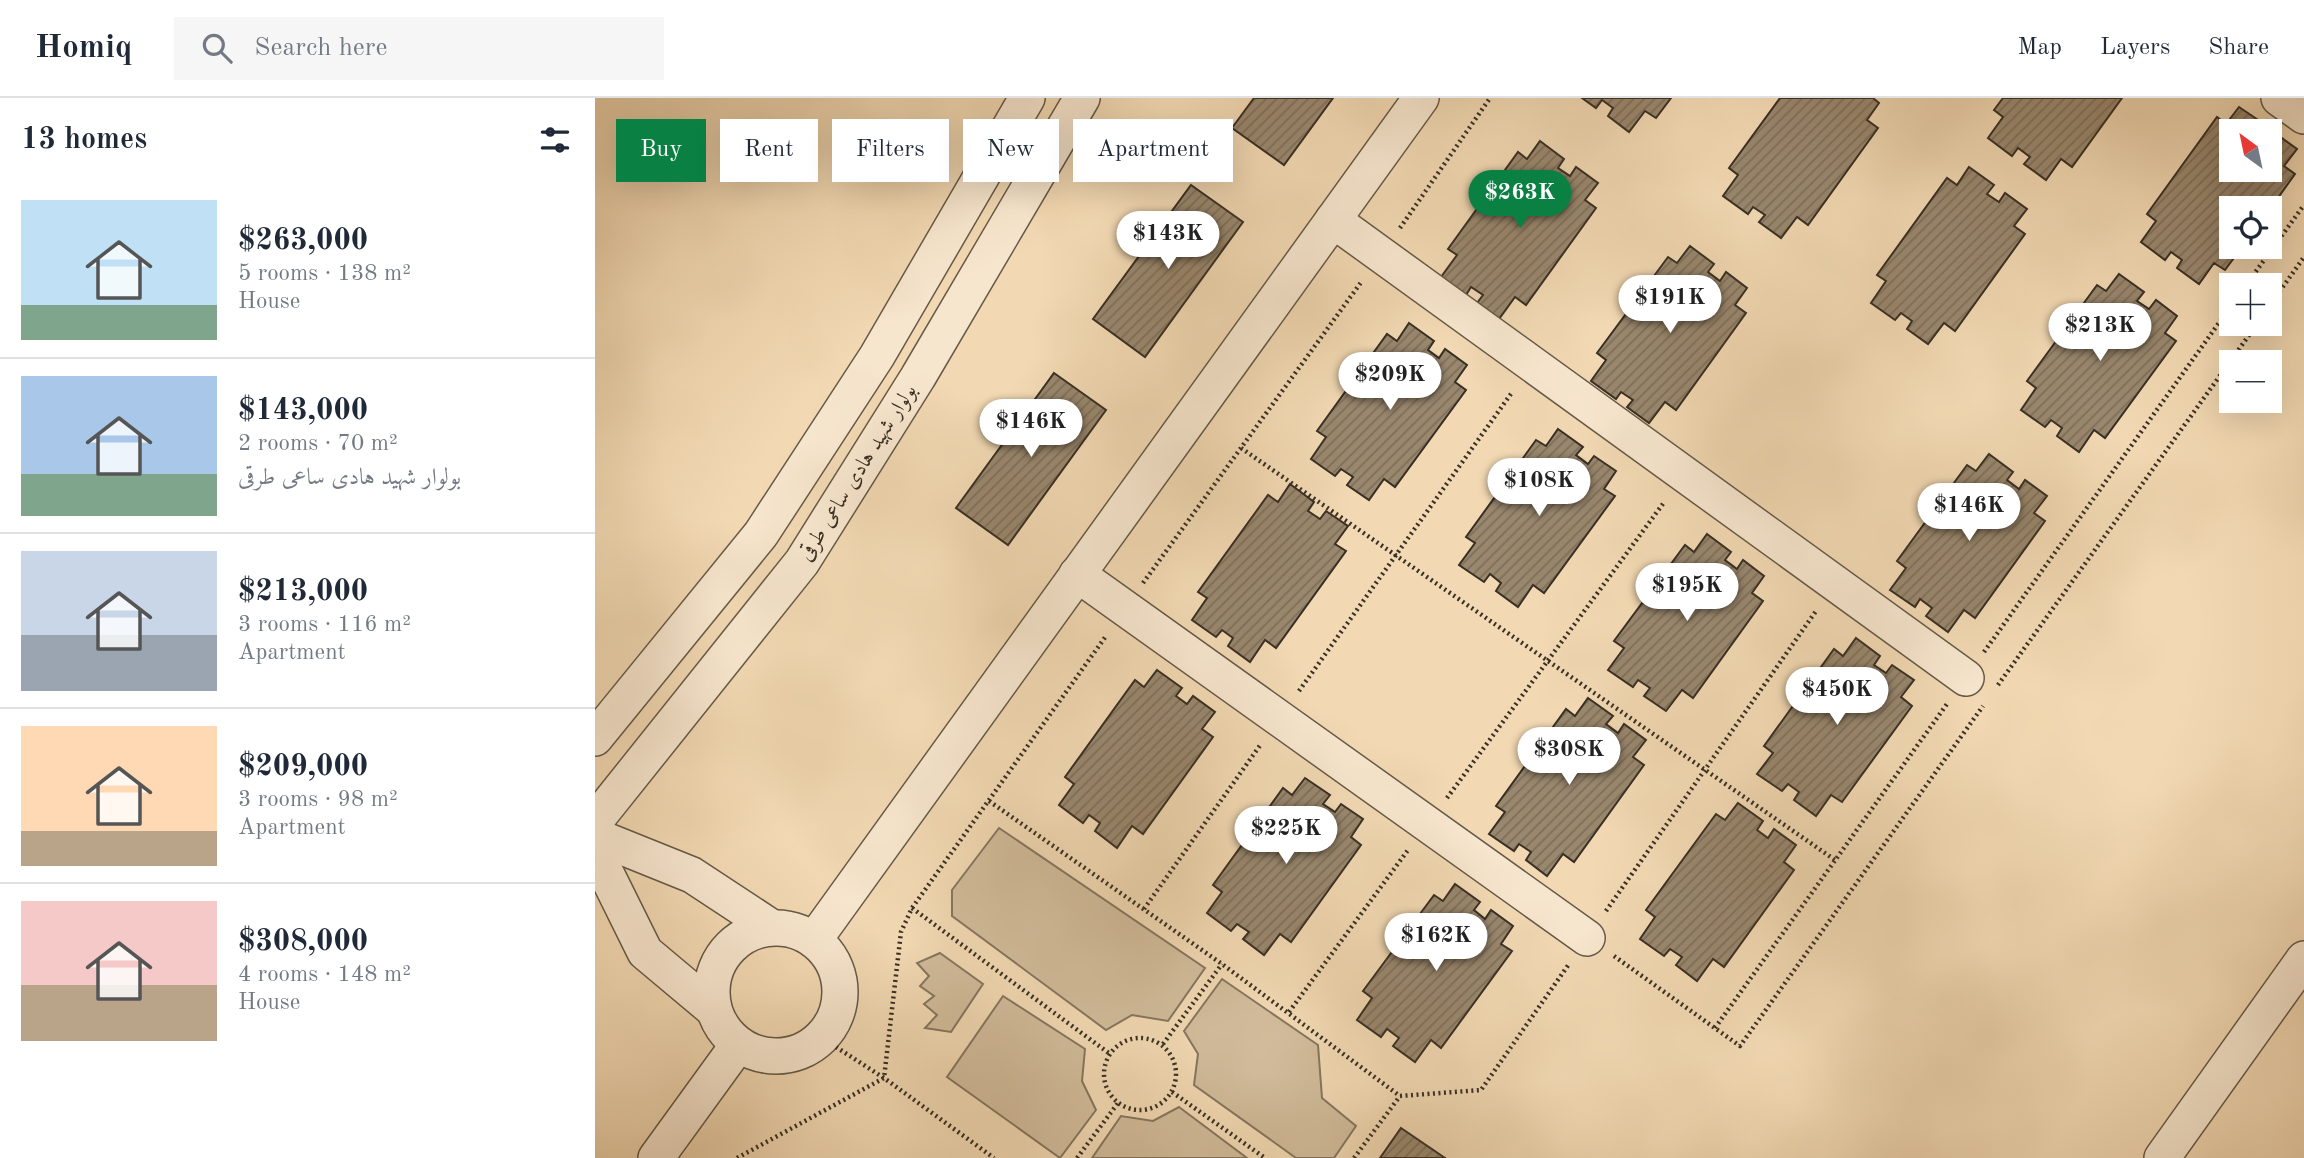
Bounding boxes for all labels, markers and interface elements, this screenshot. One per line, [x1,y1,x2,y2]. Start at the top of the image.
search box [174,17,664,80]
icon: search [198,29,236,67]
text: Homiq [35,32,132,65]
text: Search here [254,35,387,61]
text: Map [2018,36,2062,60]
text: Layers [2100,36,2170,60]
text: Share [2208,36,2269,60]
chip: Buy [616,119,706,182]
chip: Rent [720,119,818,182]
chip: Filters [832,119,949,182]
chip: New [963,119,1059,182]
chip: Apartment [1073,119,1233,182]
north arrow [2219,119,2282,182]
map controls [2219,119,2282,413]
icon: filters [536,121,574,159]
text: 13 homes [21,125,147,155]
pin: $263K [1471,170,1569,230]
text: $263K [1484,181,1556,204]
button: locate [2219,196,2282,259]
pin: $143K [1119,212,1217,271]
text: $143K [1132,222,1204,245]
text: $263,000 [238,226,368,256]
icon: home [77,228,161,312]
text: 5 rooms · 138 m² [238,262,411,285]
button: + [2219,273,2282,336]
pin: $191K [1621,275,1719,335]
text: $191K [1634,286,1706,309]
text: House [238,290,300,313]
pin: $213K [2051,303,2149,363]
text: $213K [2064,314,2136,337]
button: − [2219,350,2282,413]
pin: $209K [1341,352,1439,412]
text: $209K [1354,363,1426,386]
street label: بولوار شهید هادی ساعی طرقی [794,381,923,566]
text: $143,000 [238,396,368,426]
pin: $146K [982,400,1080,459]
icon: home [77,404,161,488]
text: $146K [995,410,1067,433]
text: 2 rooms · 70 m² [238,432,398,455]
pin: $108K [1490,458,1588,518]
text: بولوار شهید هادی ساعی طرقی [238,466,461,489]
text: $108K [1503,469,1575,492]
pin: $146K [1920,484,2018,543]
text: $146K [1933,494,2005,517]
pin: $195K [1638,564,1736,623]
text: $195K [1651,574,1723,597]
text: $213,000 [238,577,368,607]
icon: home [77,579,161,663]
text: 3 rooms · 116 m² [238,613,411,636]
text: Apartment [238,641,346,664]
pin: $450K [1788,668,1886,727]
text: $450K [1801,678,1873,701]
pin: $308K [1520,728,1618,787]
text: $308K [1533,738,1605,761]
text: $209,000 [238,752,368,782]
icon: home [77,754,161,838]
text: 3 rooms · 98 m² [238,788,398,811]
pin: $225K [1237,806,1335,866]
text: Apartment [238,816,346,839]
text: $225K [1250,817,1322,840]
pin: $162K [1387,914,1485,973]
text: $162K [1400,924,1472,947]
text: $308,000 [238,927,368,957]
icon: home [77,929,161,1013]
text: 4 rooms · 148 m² [238,963,411,986]
text: House [238,991,300,1014]

